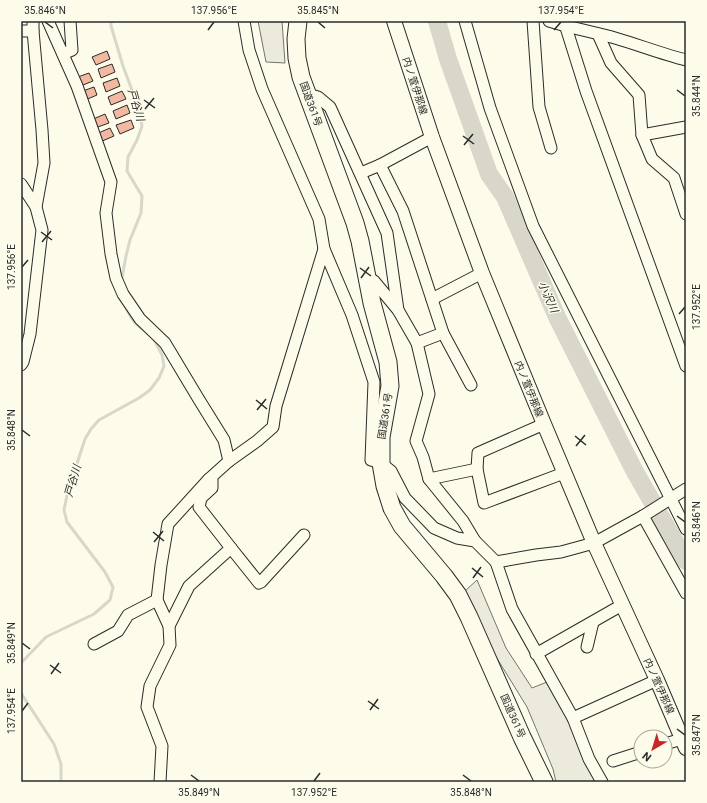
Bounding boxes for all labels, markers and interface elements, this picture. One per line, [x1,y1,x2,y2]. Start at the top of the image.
text: 35.846°N [24,5,66,16]
text: 137.956°E [191,5,237,16]
text: 35.845°N [297,5,339,16]
text: 137.954°E [538,5,584,16]
street label: 内ノ萱伊那線 [400,56,430,116]
text: 35.844°N [691,75,702,117]
street label: 国道361号 [298,80,324,128]
water label: 戸谷川 [125,87,147,124]
text: 137.956°E [6,244,17,290]
water label: 小沢川 [535,279,561,316]
text: 137.952°E [691,284,702,330]
street label: 内ノ萱伊那線 [513,359,545,419]
street label: 国道361号 [376,392,394,440]
text: 35.848°N [6,409,17,451]
water label: 戸谷川 [62,462,84,499]
text: 35.846°N [691,501,702,543]
text: 35.849°N [6,622,17,664]
street label: 内ノ萱伊那線 [642,656,676,716]
text: 137.954°E [6,688,17,734]
street label: 国道361号 [498,692,528,740]
text: 35.847°N [691,714,702,756]
north arrow [633,729,673,769]
text: N [640,749,654,764]
text: 35.849°N [178,787,220,798]
text: 137.952°E [291,787,337,798]
text: 35.848°N [450,787,492,798]

